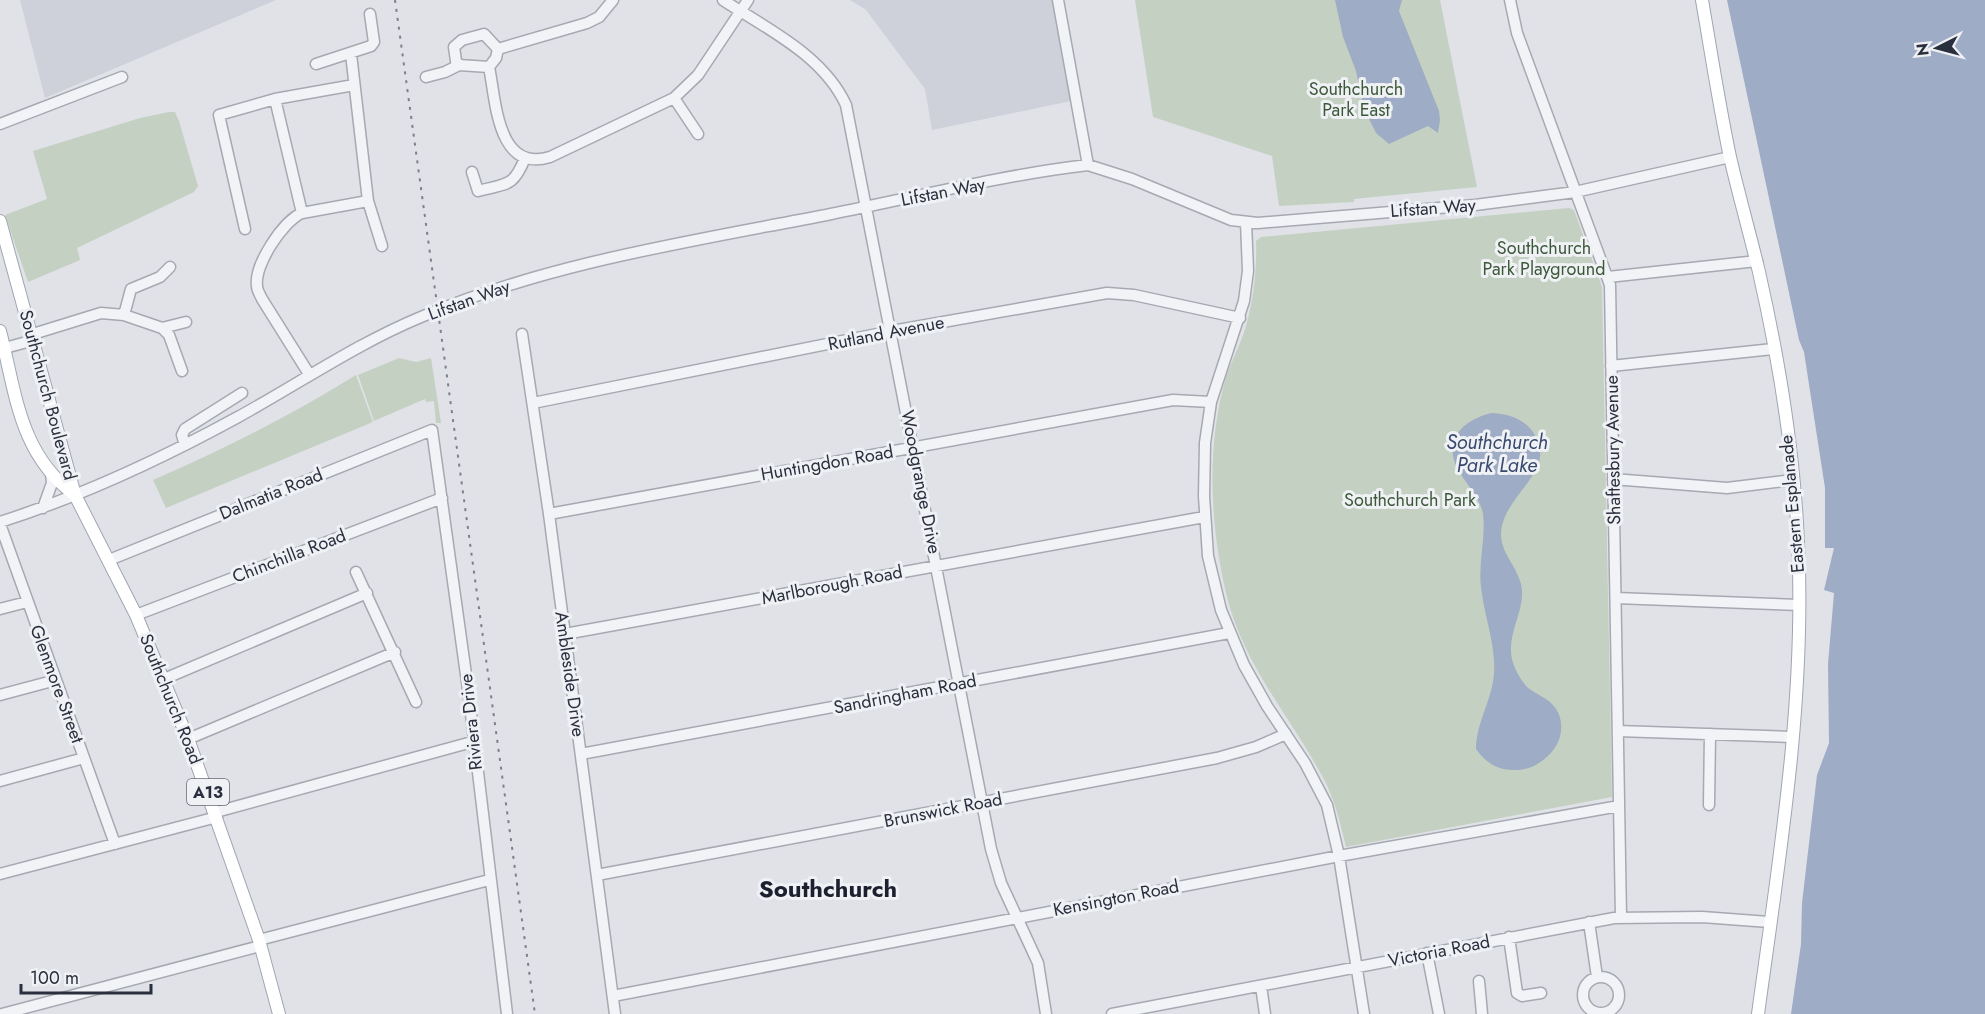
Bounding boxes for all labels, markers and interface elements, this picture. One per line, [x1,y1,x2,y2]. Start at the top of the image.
north arrow [1907,18,1967,78]
text: N [1910,42,1935,57]
park label: Southchurch Park East [1309,76,1403,123]
street label: Lifstan Way [899,171,988,213]
street label: Lifstan Way [1389,192,1477,224]
park label: Southchurch Park Playground [1483,235,1605,282]
street label: Lifstan Way [424,273,514,327]
street label: Southchurch Boulevard [13,307,83,483]
street label: Rutland Avenue [826,309,946,357]
street label: Shaftesbury Avenue [1599,375,1627,525]
street label: Woodgrange Drive [894,408,948,556]
water label: Southchurch Park Lake [1446,428,1548,480]
street label: Eastern Esplanade [1773,434,1811,574]
street label: Huntingdon Road [759,439,895,487]
street label: Dalmatia Road [215,461,327,527]
park label: Southchurch Park [1344,487,1476,513]
street label: Chinchilla Road [228,522,350,590]
street label: Marlborough Road [759,559,905,611]
street label: Ambleside Drive [548,610,592,738]
street label: Glenmore Street [24,621,91,747]
street label: Southchurch Road [133,630,209,768]
street label: Sandringham Road [831,667,979,721]
street label: Riviera Drive [453,672,489,772]
road number: A13 [187,779,229,805]
street label: Brunswick Road [882,786,1004,834]
district label: Southchurch [759,871,897,906]
street label: Kensington Road [1051,873,1181,923]
street label: Victoria Road [1386,928,1492,974]
scale bar [21,957,152,995]
text: 100 m [30,965,79,991]

